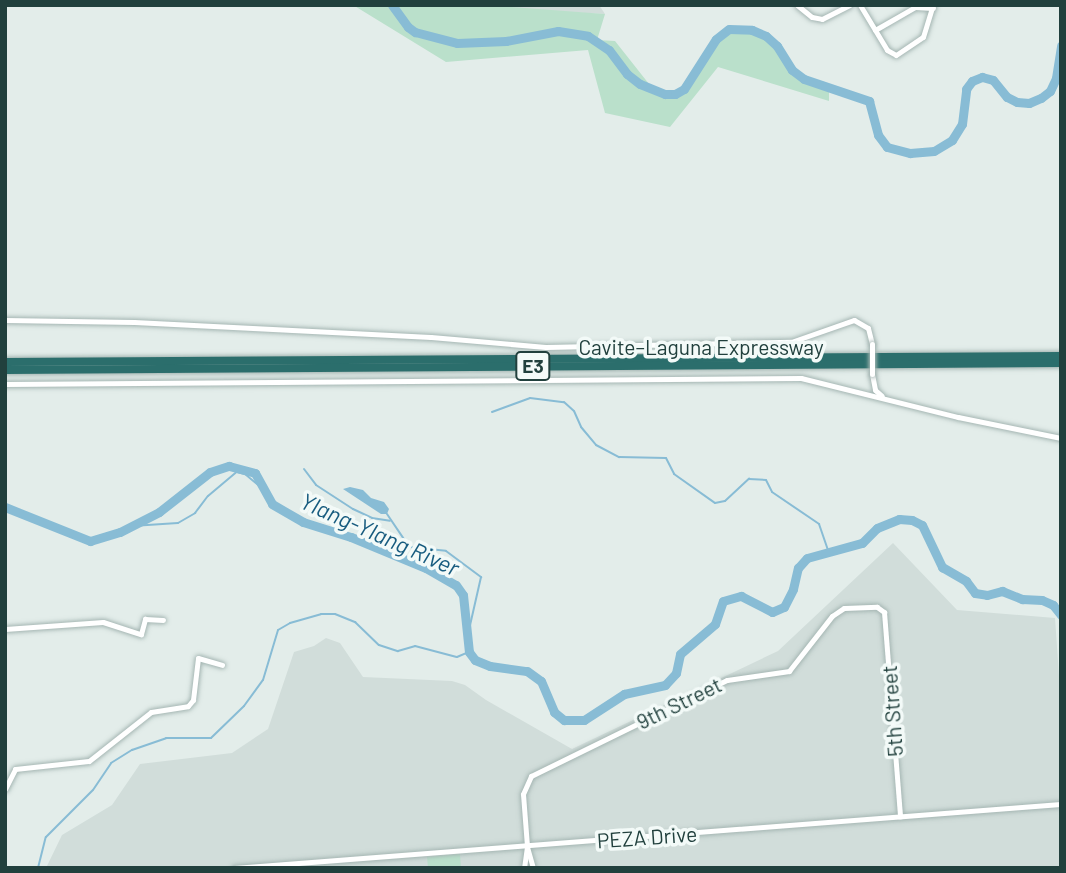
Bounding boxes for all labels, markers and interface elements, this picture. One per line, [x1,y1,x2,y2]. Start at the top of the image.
street label: Cavite–Laguna Expressway [578,334,824,360]
road number: E3 [514,350,552,382]
water label: Ylang-Ylang River [296,487,464,581]
street label: 5th Street [876,665,908,757]
street label: 9th Street [632,672,726,734]
street label: PEZA Drive [596,821,698,853]

